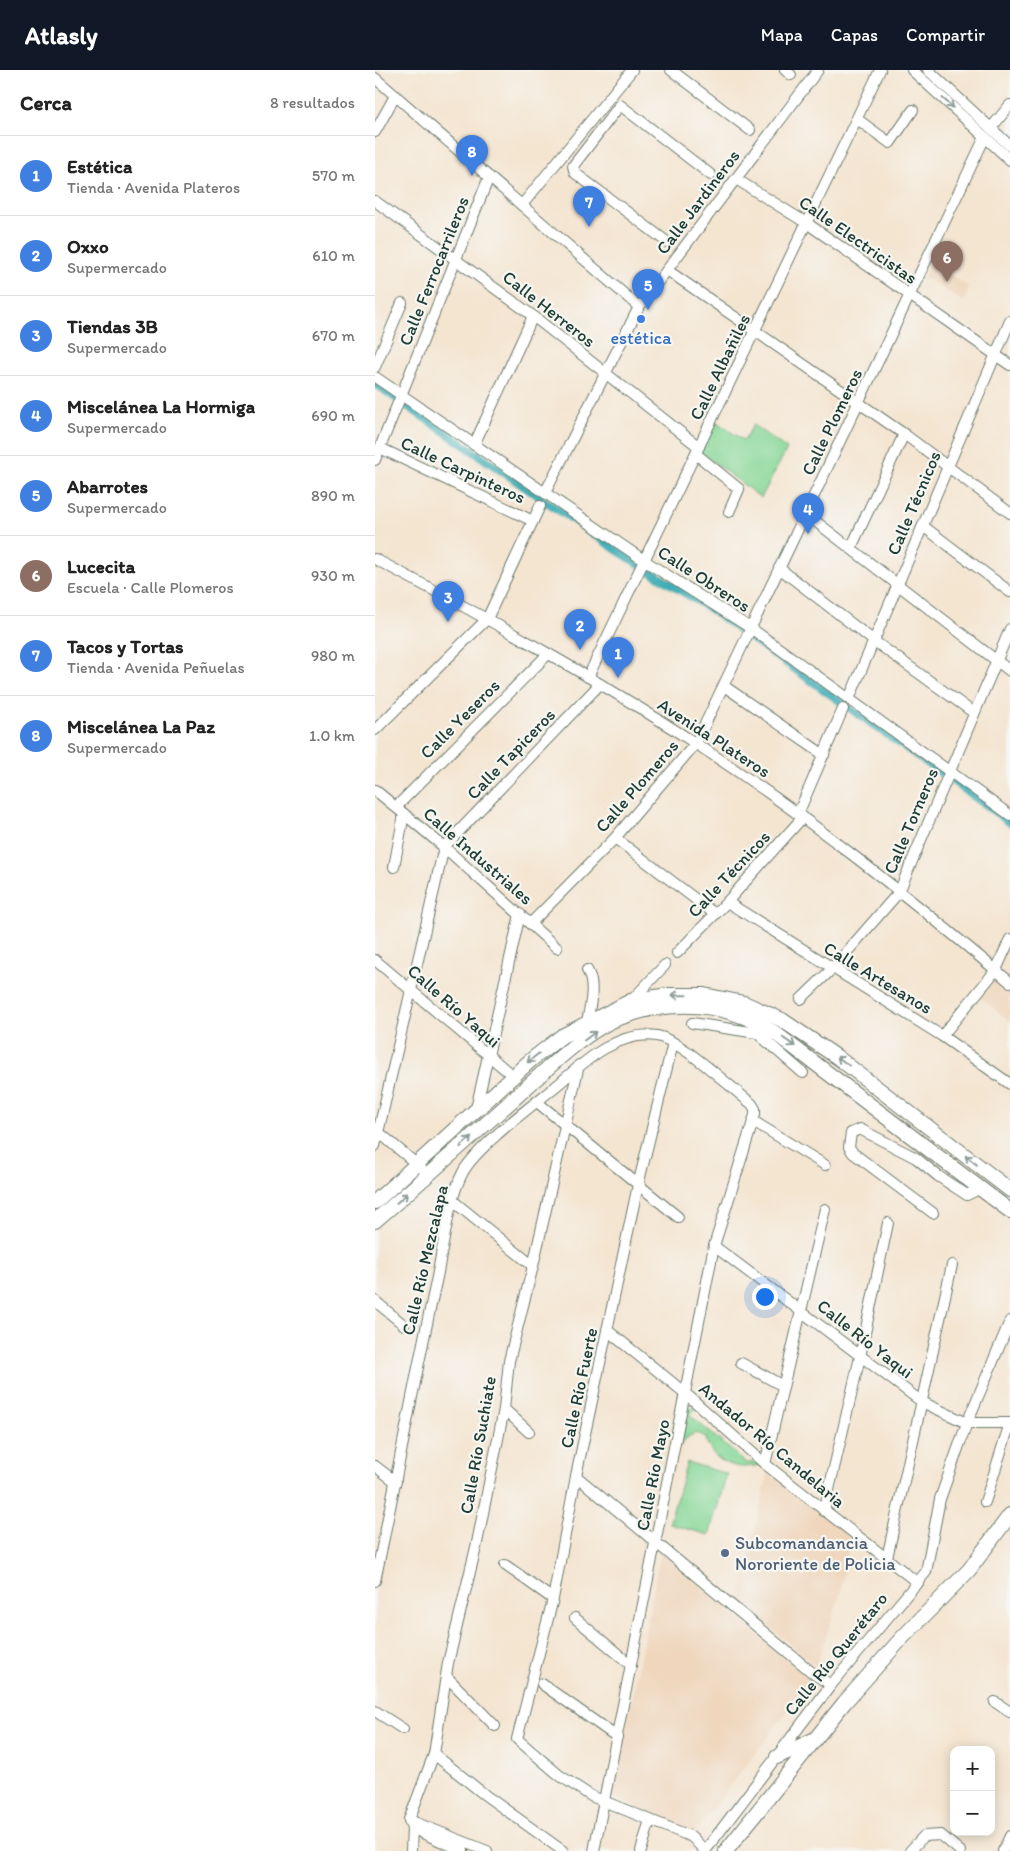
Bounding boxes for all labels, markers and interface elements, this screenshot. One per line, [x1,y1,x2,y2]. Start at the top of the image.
text: Atlasly [25,21,98,50]
text: Mapa [761,24,803,46]
text: Capas [831,24,878,46]
text: Compartir [906,24,985,46]
text: Cerca [20,90,72,115]
text: 8 resultados [270,93,355,112]
one-way arrow [942,97,955,109]
pin: 8 [456,135,488,176]
street label: Calle Jardineros [651,145,745,259]
text: Estética [67,155,132,178]
text: 1 [32,166,40,185]
text: 570 m [312,166,355,185]
text: Tienda · Avenida Plateros [67,178,240,197]
pin: 7 [573,186,605,227]
street label: Calle Electricistas [795,191,921,289]
street label: Calle Ferrocarrileros [394,193,474,349]
text: Oxxo [67,235,109,258]
pin: 6 [931,241,963,282]
text: 2 [32,246,40,265]
text: 610 m [312,246,355,265]
text: Supermercado [67,258,167,277]
street label: Calle Herreros [498,266,600,352]
pin: 5 [632,269,664,310]
street label: Calle Albañiles [685,310,755,424]
marker: estética [635,313,647,325]
text: Tiendas 3B [67,315,158,338]
text: 3 [32,326,40,345]
text: 670 m [312,326,355,345]
place label: estética [610,327,672,349]
text: Supermercado [67,338,167,357]
street label: Calle Plomeros [797,365,867,479]
text: Miscelánea La Hormiga [67,395,255,418]
text: 4 [31,406,41,425]
text: 690 m [311,406,355,425]
text: Supermercado [67,418,167,437]
street label: Calle Carpinteros [397,431,529,509]
street label: Calle Técnicos [882,448,946,558]
text: Abarrotes [67,475,148,498]
text: 5 [32,486,40,505]
text: 890 m [311,486,355,505]
pin: 4 [792,493,824,534]
text: Supermercado [67,498,167,517]
street label: Calle Obreros [654,541,754,617]
text: Lucecita [67,555,135,578]
text: 6 [32,566,40,585]
text: 930 m [311,566,355,585]
text: Escuela · Calle Plomeros [67,578,234,597]
pin: 3 [432,581,464,622]
pin: 2 [564,609,596,650]
text: Tacos y Tortas [67,635,184,658]
pin: 1 [602,637,634,678]
text: 7 [32,646,40,665]
text: 980 m [311,646,355,665]
text: Tienda · Avenida Peñuelas [67,658,245,677]
street label: Calle Yeseros [416,675,504,763]
street label: Avenida Plateros [654,693,774,783]
street label: Calle Tapiceros [462,704,560,804]
text: Miscelánea La Paz [67,715,215,738]
text: 8 [32,726,40,745]
text: 1.0 km [309,726,355,745]
street label: Calle Plomeros [591,735,683,837]
text: Supermercado [67,738,167,757]
street label: Calle Torneros [879,765,943,877]
street label: Calle Industriales [419,802,537,910]
street label: Calle Técnicos [683,826,775,922]
street label: Calle Artesanos [820,937,936,1019]
street label: Calle Río Yaqui [403,960,505,1052]
one-way arrow [672,990,688,1000]
one-way arrow [583,1031,597,1041]
one-way arrow [782,1037,796,1047]
one-way arrow [527,1052,540,1064]
one-way arrow [836,1056,850,1066]
one-way arrow [460,1136,473,1148]
one-way arrow [964,1155,978,1165]
street label: Calle Río Mezcalapa [397,1182,453,1337]
one-way arrow [396,1192,409,1204]
your location [752,1284,778,1310]
street label: Calle Río Yaqui [813,1295,917,1383]
street label: Calle Río Fuerte [555,1326,603,1450]
street label: Calle Río Suchiate [455,1374,501,1516]
street label: Andador Río Candelaria [695,1377,850,1513]
street label: Calle Río Mayo [631,1417,675,1533]
place label: Subcomandancia Nororiente de Policia [735,1532,896,1575]
marker: Subcomandancia Nororiente de Policia [719,1547,731,1559]
street label: Calle Río Querétaro [779,1588,893,1720]
map controls [950,1746,995,1836]
button: + [950,1746,995,1791]
button: − [950,1791,995,1836]

